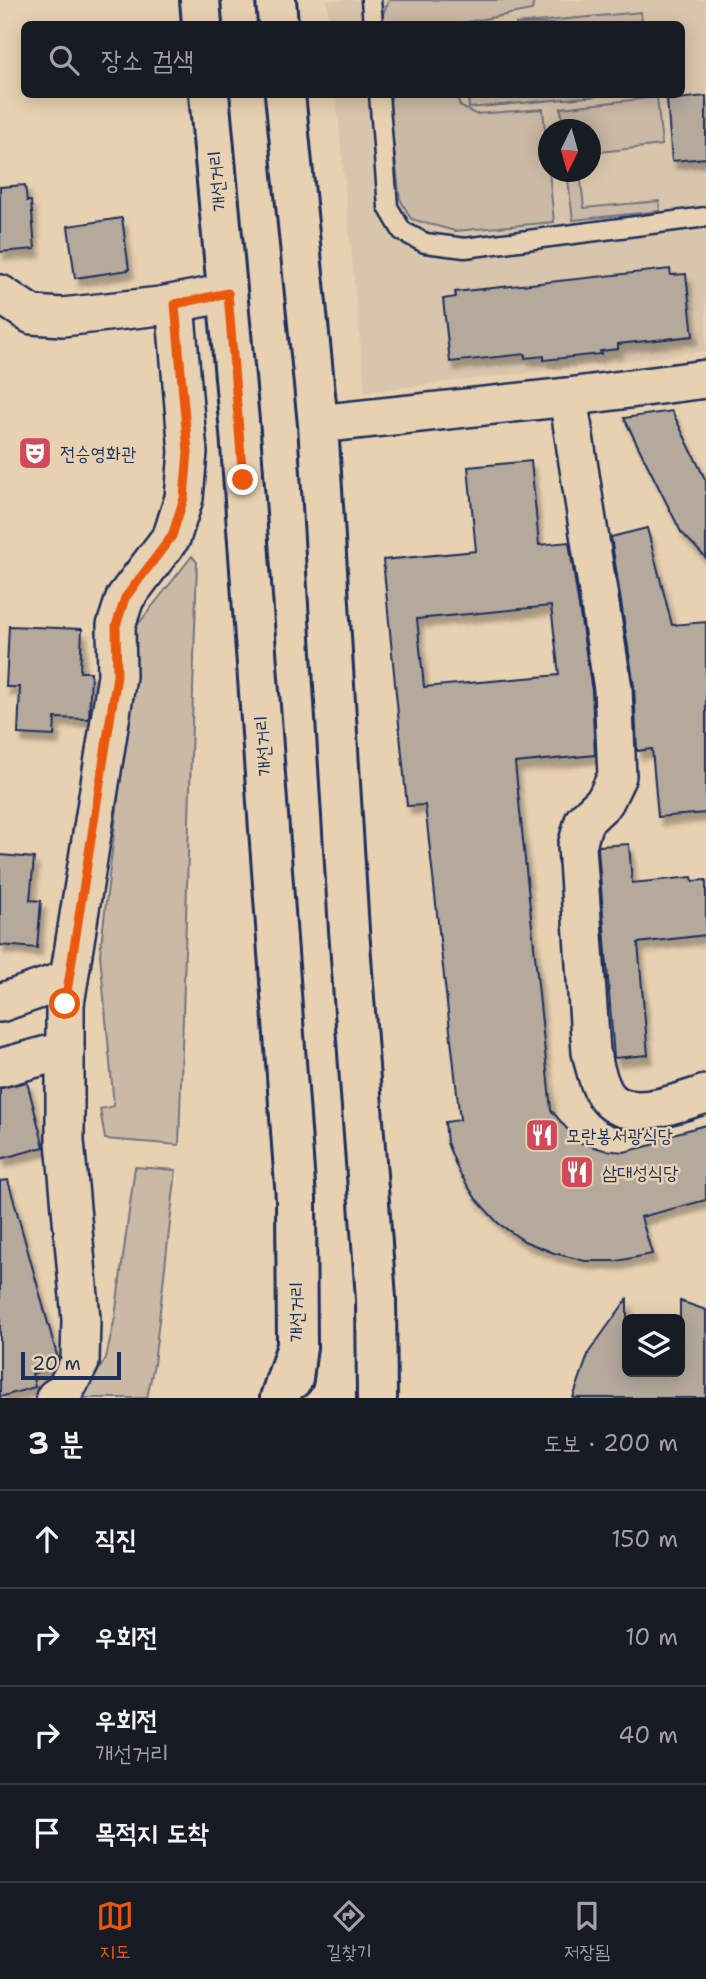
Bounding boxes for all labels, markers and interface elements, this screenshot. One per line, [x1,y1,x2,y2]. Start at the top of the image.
search box [21,21,685,98]
icon: search [45,41,83,79]
text: 장소 검색 [101,42,194,77]
north arrow [538,119,601,182]
street label: 개선거리 [202,149,232,213]
theatre icon: 전승영화관 [16,434,54,472]
place label: 전승영화관 [60,441,136,466]
route end [227,464,258,495]
street label: 개선거리 [248,715,278,777]
route start [49,988,80,1019]
restaurant icon: 모란봉서광식당 [523,1116,561,1154]
place label: 모란봉서광식당 [566,1123,673,1148]
restaurant icon: 삼대성식당 [558,1153,596,1191]
place label: 삼대성식당 [602,1160,678,1185]
street label: 개선거리 [284,1281,309,1343]
map controls [622,1314,685,1377]
button: layers [622,1314,685,1377]
scale bar [21,1349,121,1381]
text: 20 m [32,1351,81,1376]
text: 3 분 [28,1423,83,1464]
text: 도보 · 200 m [544,1428,678,1458]
icon: ahead [28,1520,66,1558]
text: 직진 [95,1521,137,1556]
text: 150 m [611,1524,678,1554]
icon: right [28,1618,66,1656]
text: 우회전 [95,1619,158,1654]
text: 10 m [625,1622,678,1652]
text: 우회전 [95,1702,158,1737]
icon: right [28,1716,66,1754]
text: 40 m [618,1720,678,1750]
text: 개선거리 [95,1738,169,1768]
icon: arrive [28,1814,66,1852]
text: 목적지 도착 [95,1815,209,1850]
tab: 지도 [96,1897,134,1965]
tab: 길찾기 [326,1897,372,1965]
tab: 저장됨 [564,1897,610,1965]

